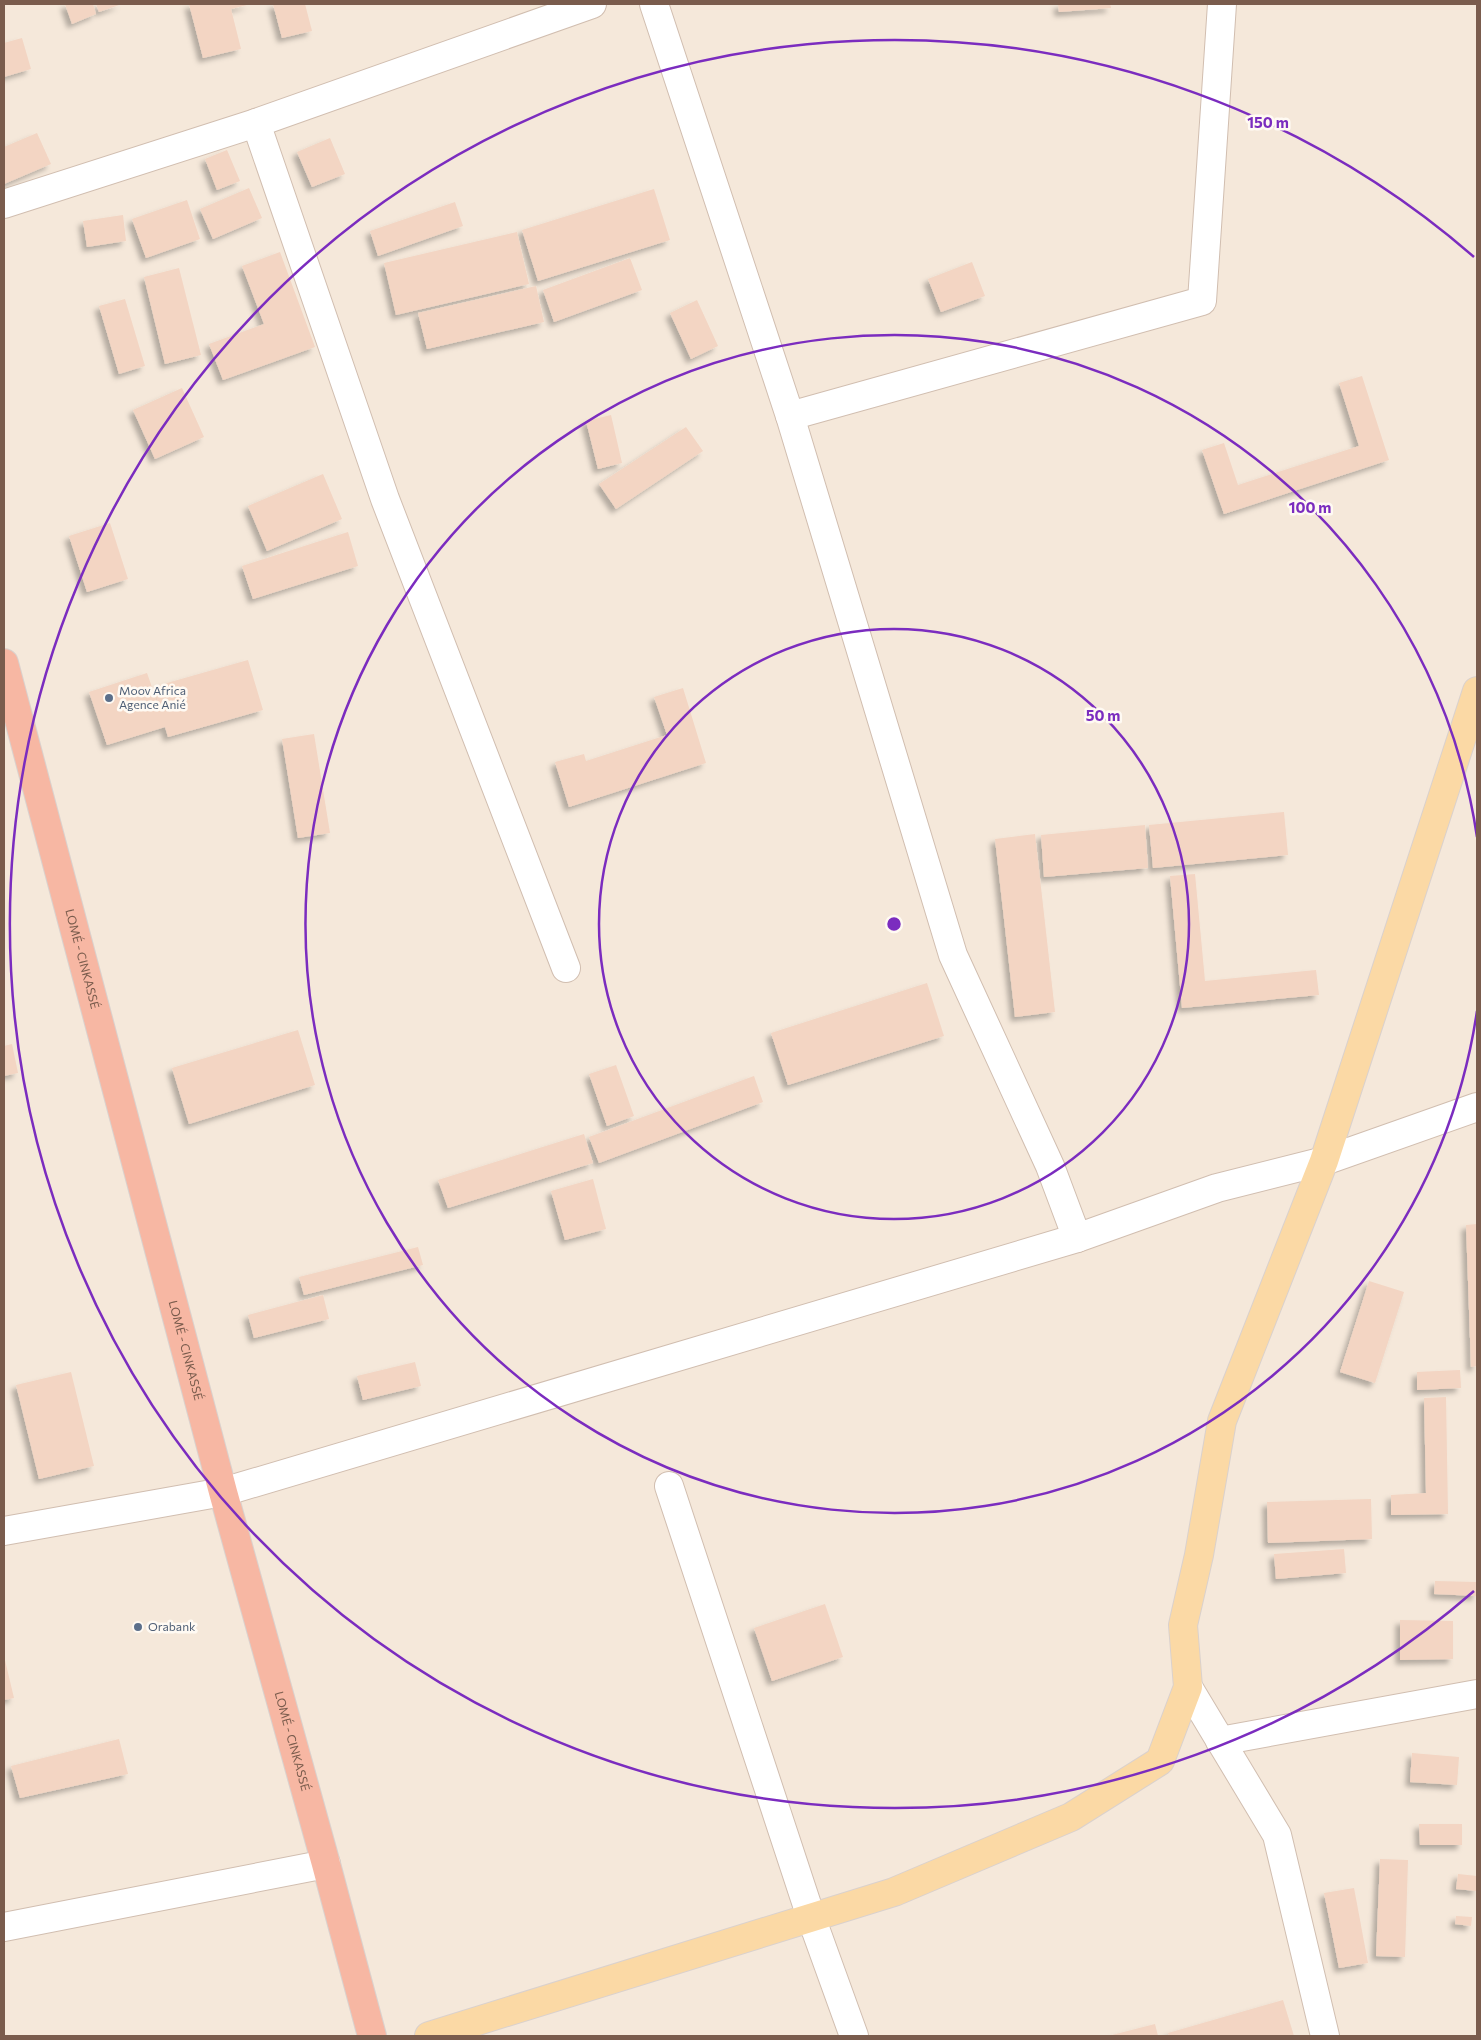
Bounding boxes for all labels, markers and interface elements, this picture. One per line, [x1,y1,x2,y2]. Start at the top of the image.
text: 150 m [1247,113,1289,131]
text: 100 m [1289,498,1331,516]
place label: Moov Africa Agence Anié [119,683,186,711]
marker: Moov Africa Agence Anié [103,692,115,704]
text: 50 m [1086,706,1120,724]
street label: LOMÉ - CINKASSÉ [63,907,103,1010]
centre of rings [885,915,903,933]
street label: LOMÉ - CINKASSÉ [167,1299,206,1402]
place label: Orabank [148,1619,196,1633]
marker: Orabank [132,1621,144,1633]
street label: LOMÉ - CINKASSÉ [272,1690,313,1792]

